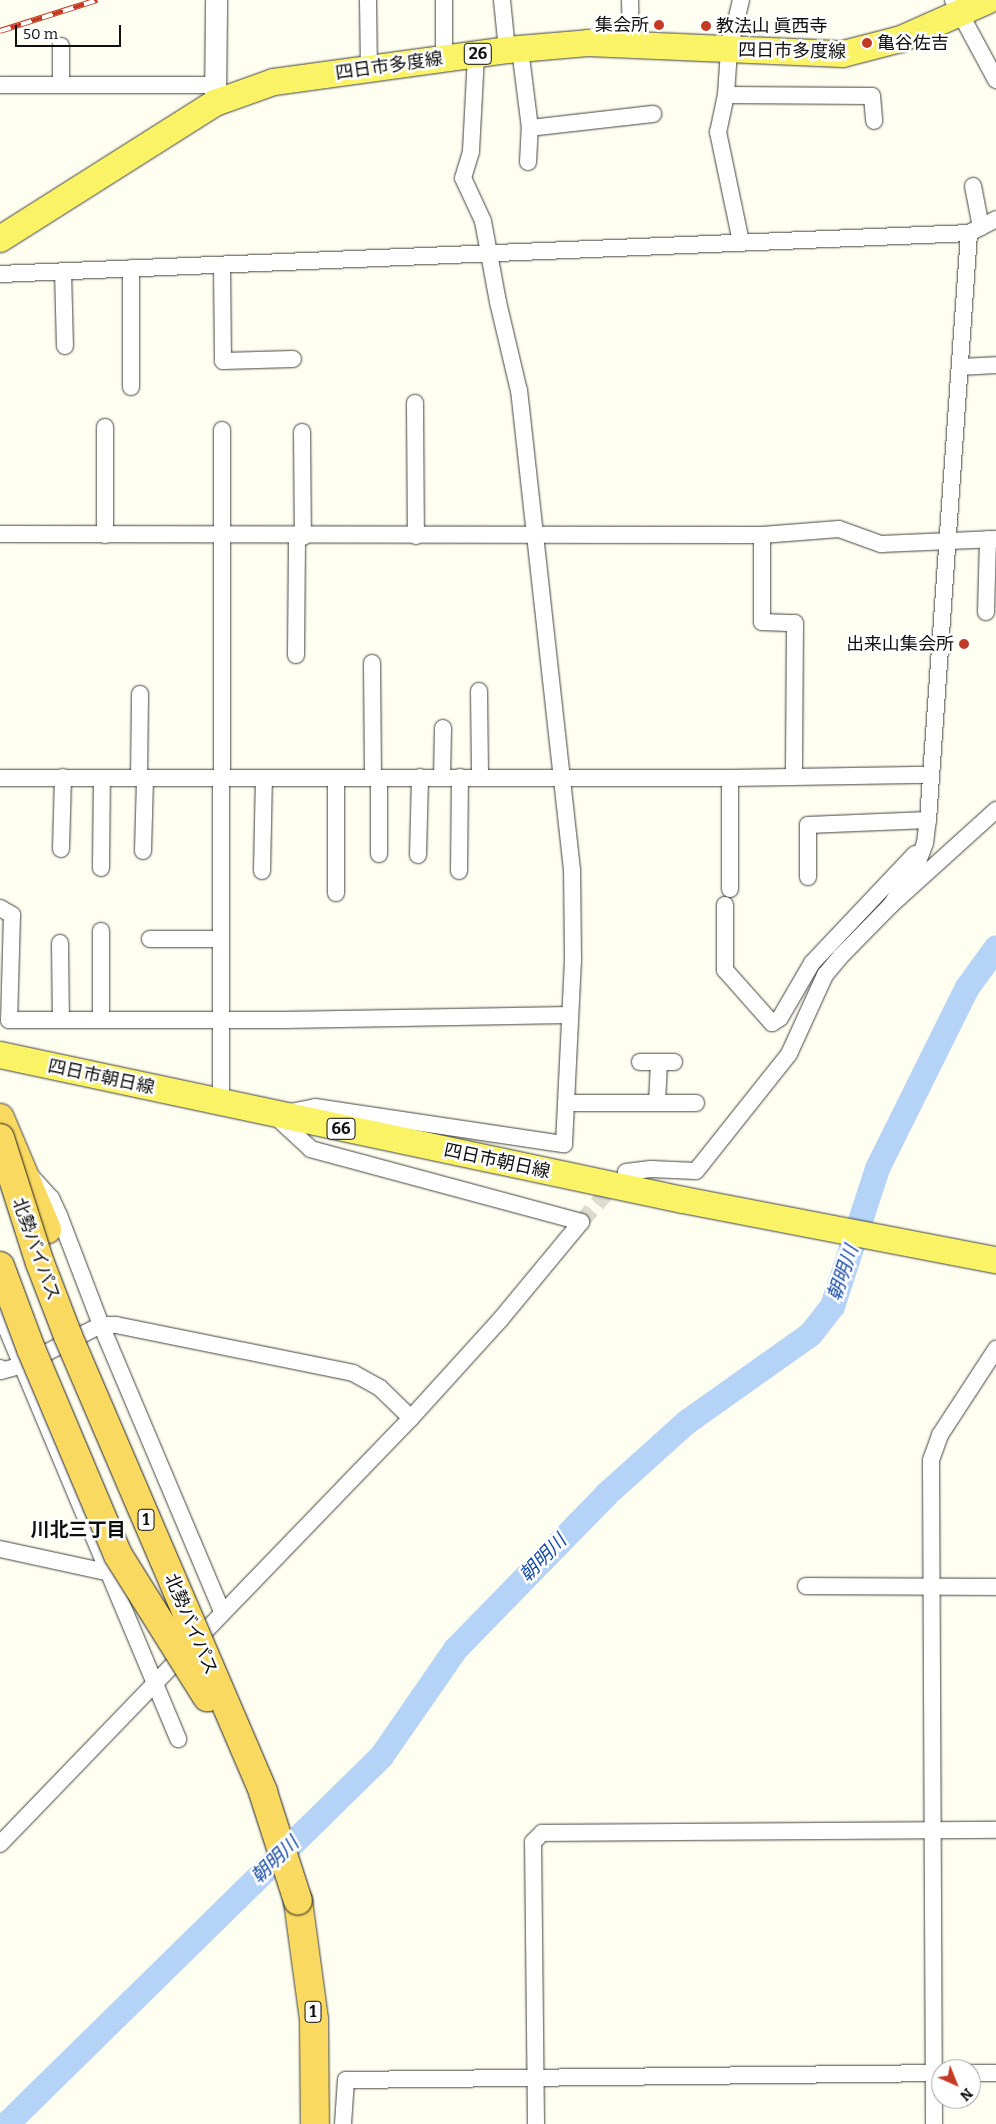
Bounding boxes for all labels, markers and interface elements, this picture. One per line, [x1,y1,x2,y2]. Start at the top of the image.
place label: 集会所 [595,14,649,36]
scale bar [18,15,124,47]
place label: 教法山 眞西寺 [716,15,828,37]
marker: 集会所 [653,19,665,31]
marker: 教法山 眞西寺 [700,20,712,32]
text: 50 m [23,25,58,43]
place label: 亀谷佐吉 [877,32,949,54]
marker: 亀谷佐吉 [861,37,873,49]
street label: 四日市多度線 [738,39,846,63]
road number: 26 [463,41,493,68]
street label: 四日市多度線 [334,48,444,84]
place label: 出来山集会所 [846,633,954,655]
marker: 出来山集会所 [958,638,970,650]
street label: 四日市朝日線 [46,1055,156,1099]
road number: 66 [326,1116,356,1142]
street label: 四日市朝日線 [442,1139,552,1183]
street label: 北勢バイパス [7,1195,65,1303]
water label: 朝明川 [823,1242,863,1304]
road number: 1 [137,1506,155,1534]
district label: 川北三丁目 [31,1519,125,1541]
water label: 朝明川 [515,1530,571,1586]
street label: 北勢バイパス [160,1570,222,1678]
water label: 朝明川 [247,1832,303,1888]
road number: 1 [304,1998,322,2025]
north arrow [931,2059,981,2109]
text: N [956,2085,976,2104]

